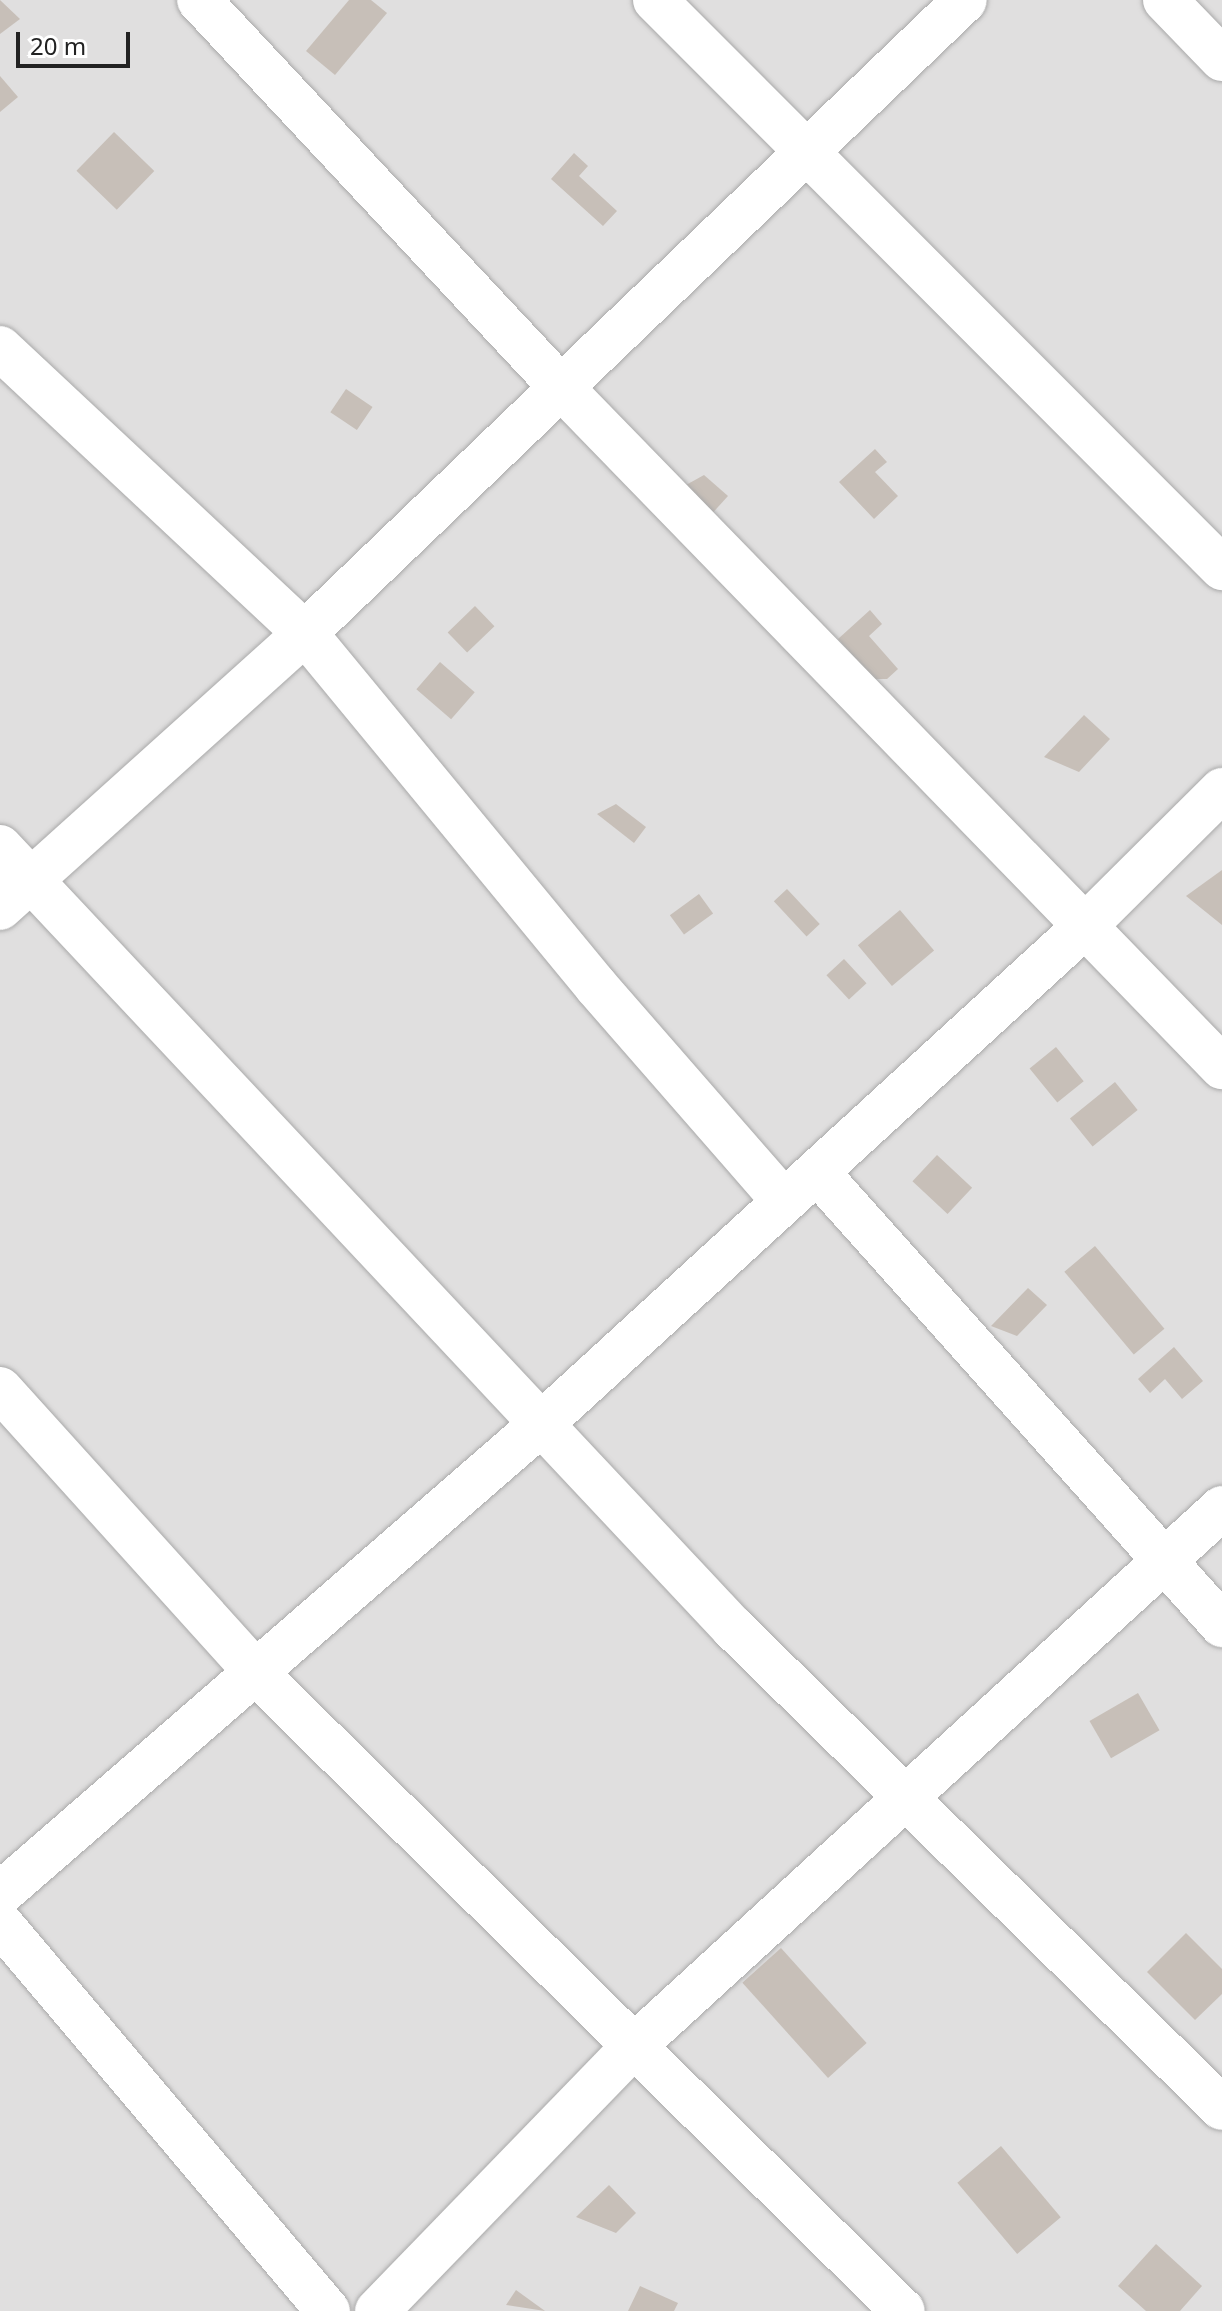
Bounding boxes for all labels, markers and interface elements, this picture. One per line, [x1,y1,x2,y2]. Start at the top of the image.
scale bar [20,16,134,66]
text: 20 m [30,29,86,62]

